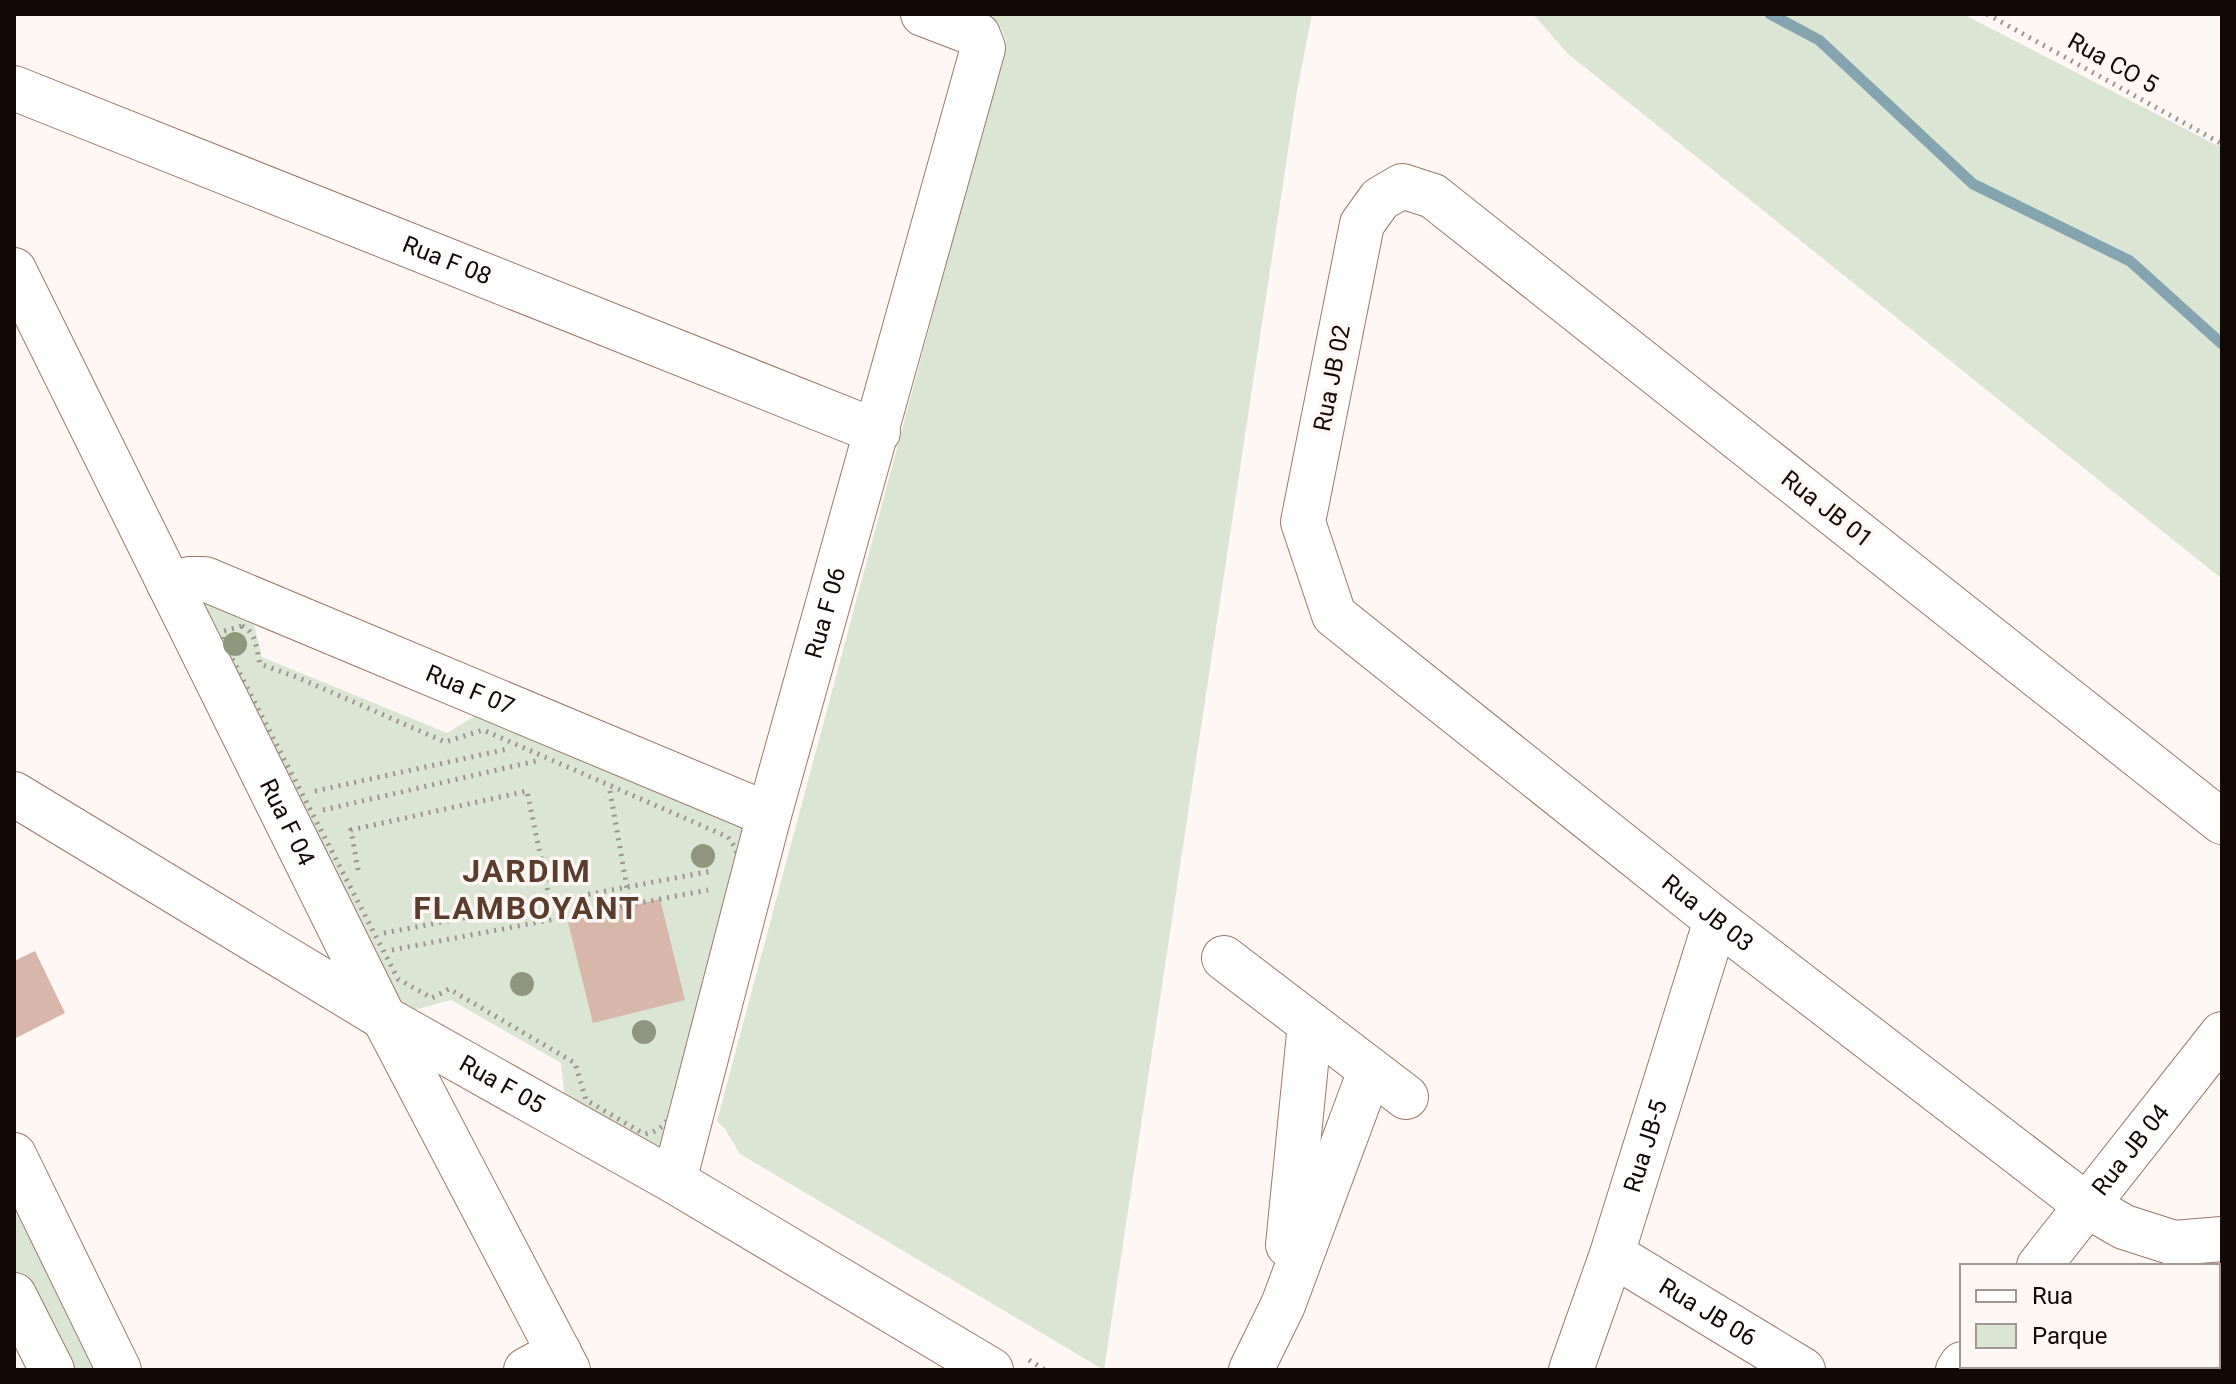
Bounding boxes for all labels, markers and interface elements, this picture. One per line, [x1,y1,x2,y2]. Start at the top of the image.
street label: Rua CO 5 [2063,27,2163,99]
street label: Rua F 08 [398,230,495,291]
street label: Rua JB 02 [1308,322,1356,434]
street label: Rua JB 01 [1776,465,1878,553]
street label: Rua F 06 [799,564,851,662]
street label: Rua F 07 [422,659,519,721]
street label: Rua F 04 [254,774,320,870]
district label: JARDIM FLAMBOYANT [413,852,641,927]
street label: Rua JB 03 [1657,869,1759,958]
street label: Rua F 05 [455,1049,550,1119]
street label: Rua JB-5 [1618,1096,1673,1196]
street label: Rua JB 04 [2086,1099,2175,1201]
legend [1960,1264,2220,1368]
street label: Rua JB 06 [1654,1272,1761,1352]
text: Rua [2032,1282,2073,1310]
text: Parque [2032,1322,2108,1350]

